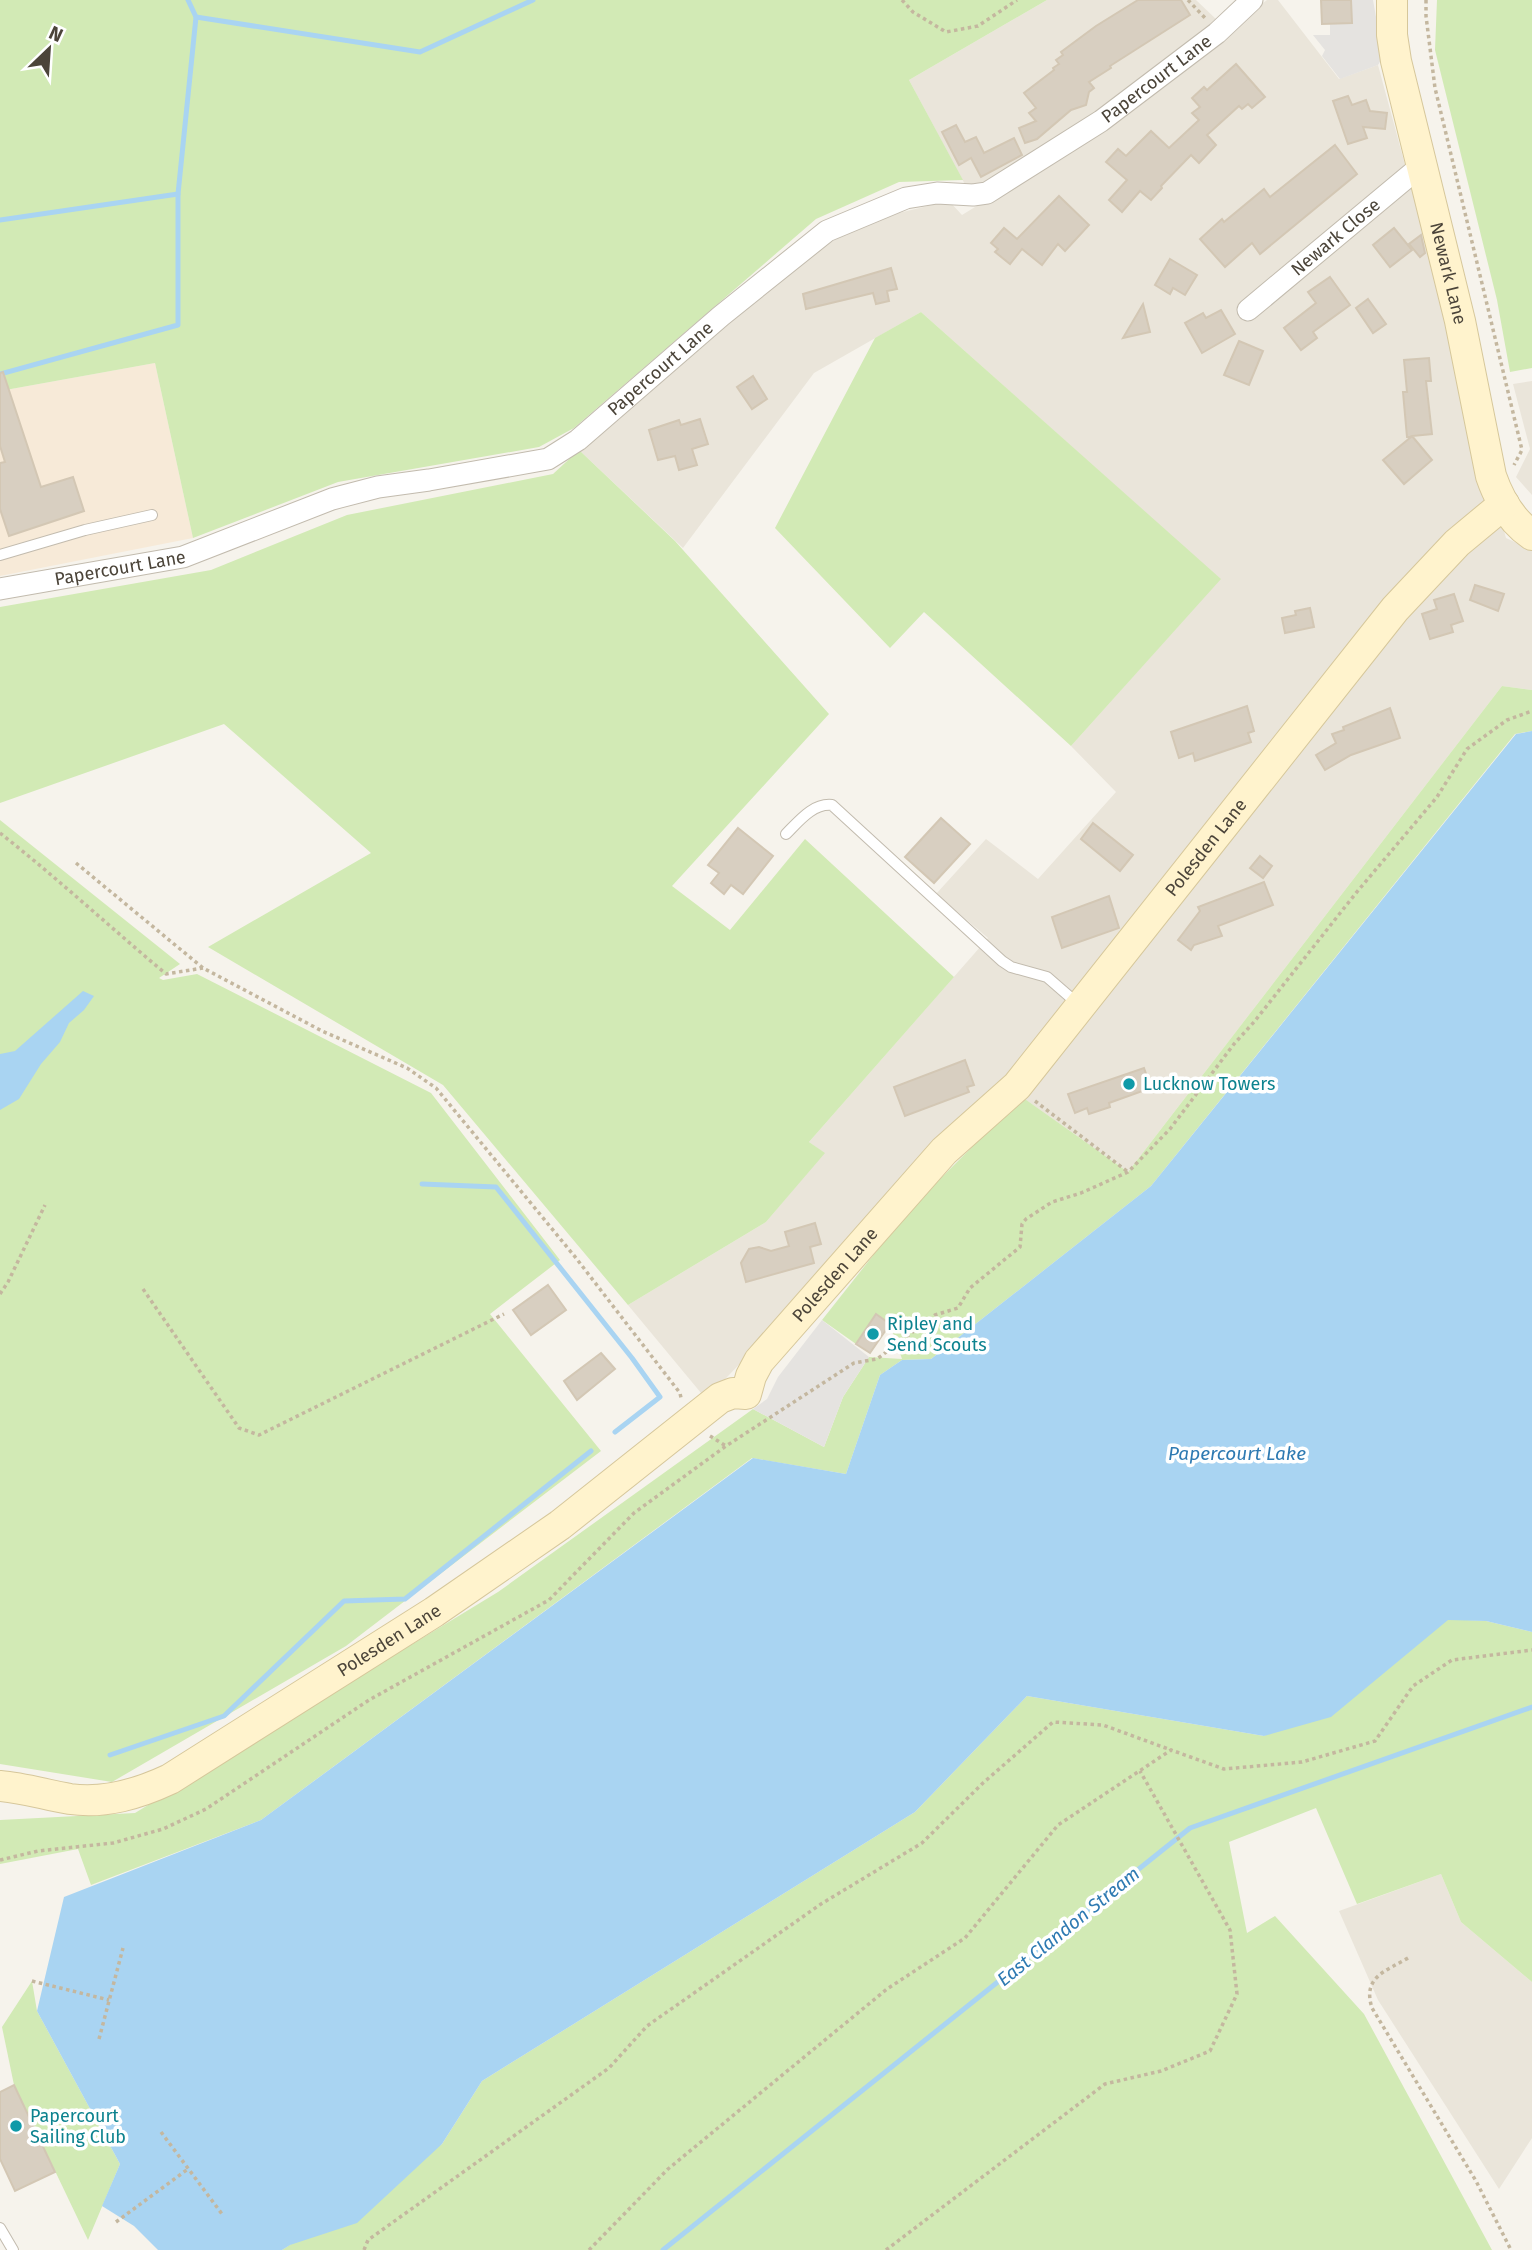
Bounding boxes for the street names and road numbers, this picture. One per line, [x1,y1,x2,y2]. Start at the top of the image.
street label: Papercourt Lane [1097,30,1216,128]
street label: Newark Close [1287,194,1385,280]
street label: Newark Lane [1425,220,1471,327]
street label: Papercourt Lane [603,317,718,420]
street label: Papercourt Lane [53,546,187,590]
street label: Polesden Lane [1160,794,1251,901]
street label: Polesden Lane [787,1223,882,1327]
street label: Polesden Lane [333,1599,445,1681]

